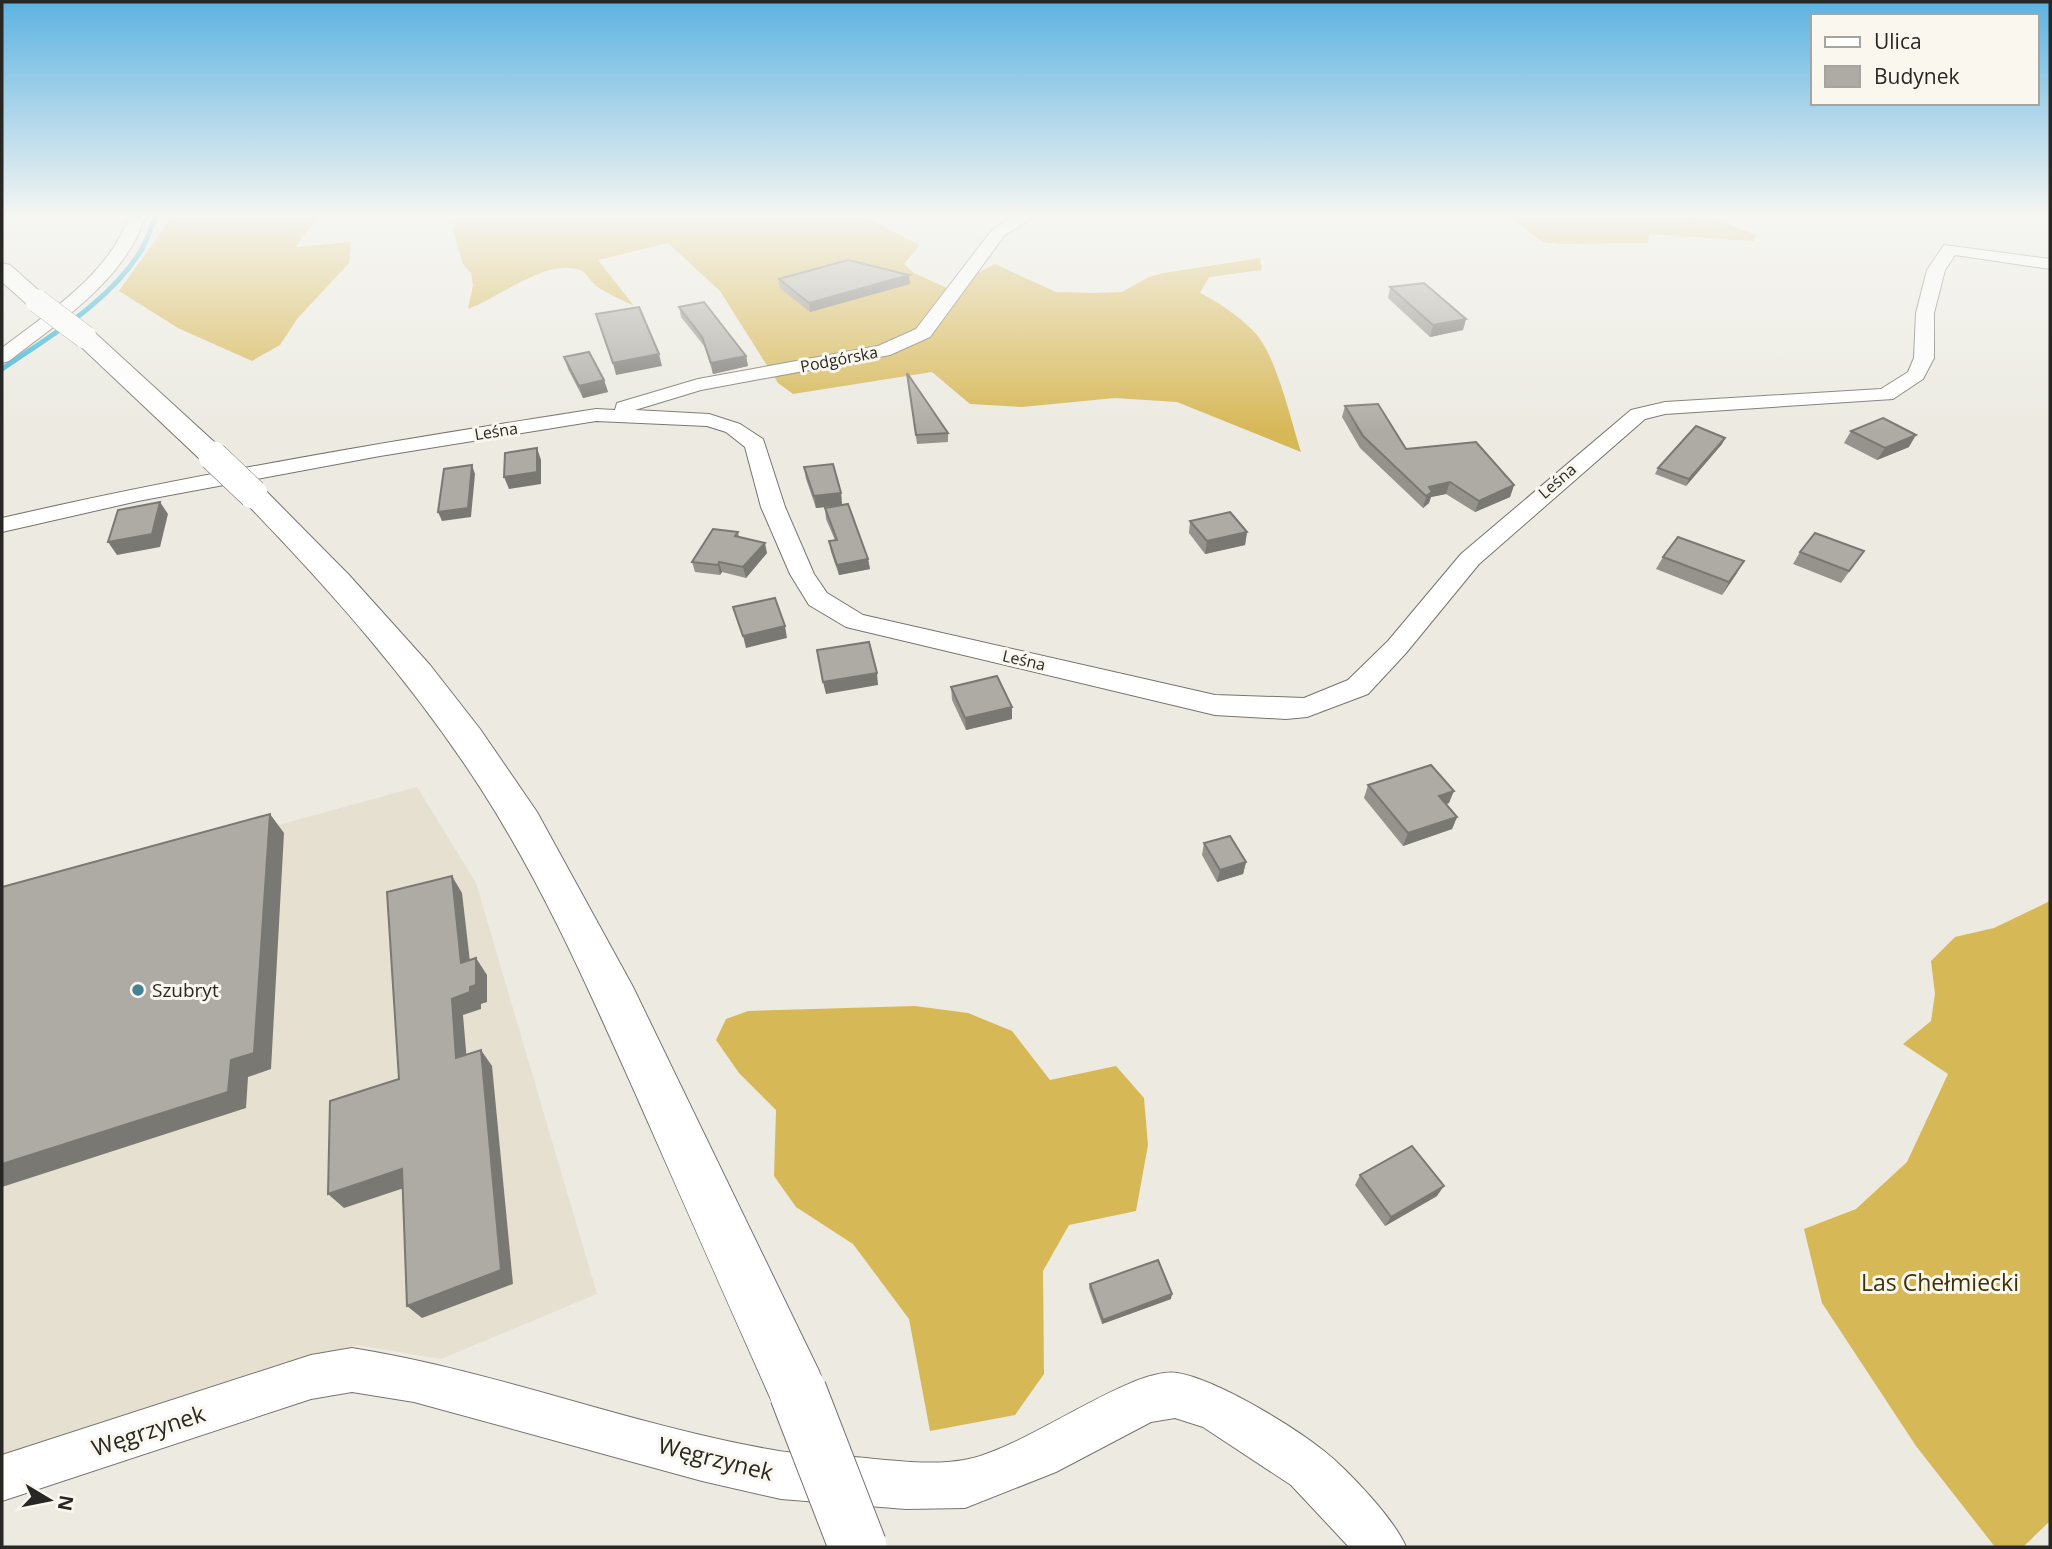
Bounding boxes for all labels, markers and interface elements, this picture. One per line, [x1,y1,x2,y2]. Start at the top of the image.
legend [1811,14,2038,105]
text: Ulica [1874,27,1922,55]
text: Budynek [1874,62,1960,90]
street label: Podgórska [798,341,880,377]
street label: Leśna [473,417,519,445]
street label: Leśna [1533,458,1581,504]
street label: Leśna [1000,644,1048,676]
place label: Szubryt [152,977,219,1003]
marker: Szubryt [130,982,146,998]
park label: Las Chełmiecki [1861,1266,2019,1298]
street label: Węgrzynek [87,1397,209,1463]
street label: Węgrzynek [655,1428,777,1488]
north arrow [14,1465,84,1535]
text: N [52,1493,80,1513]

